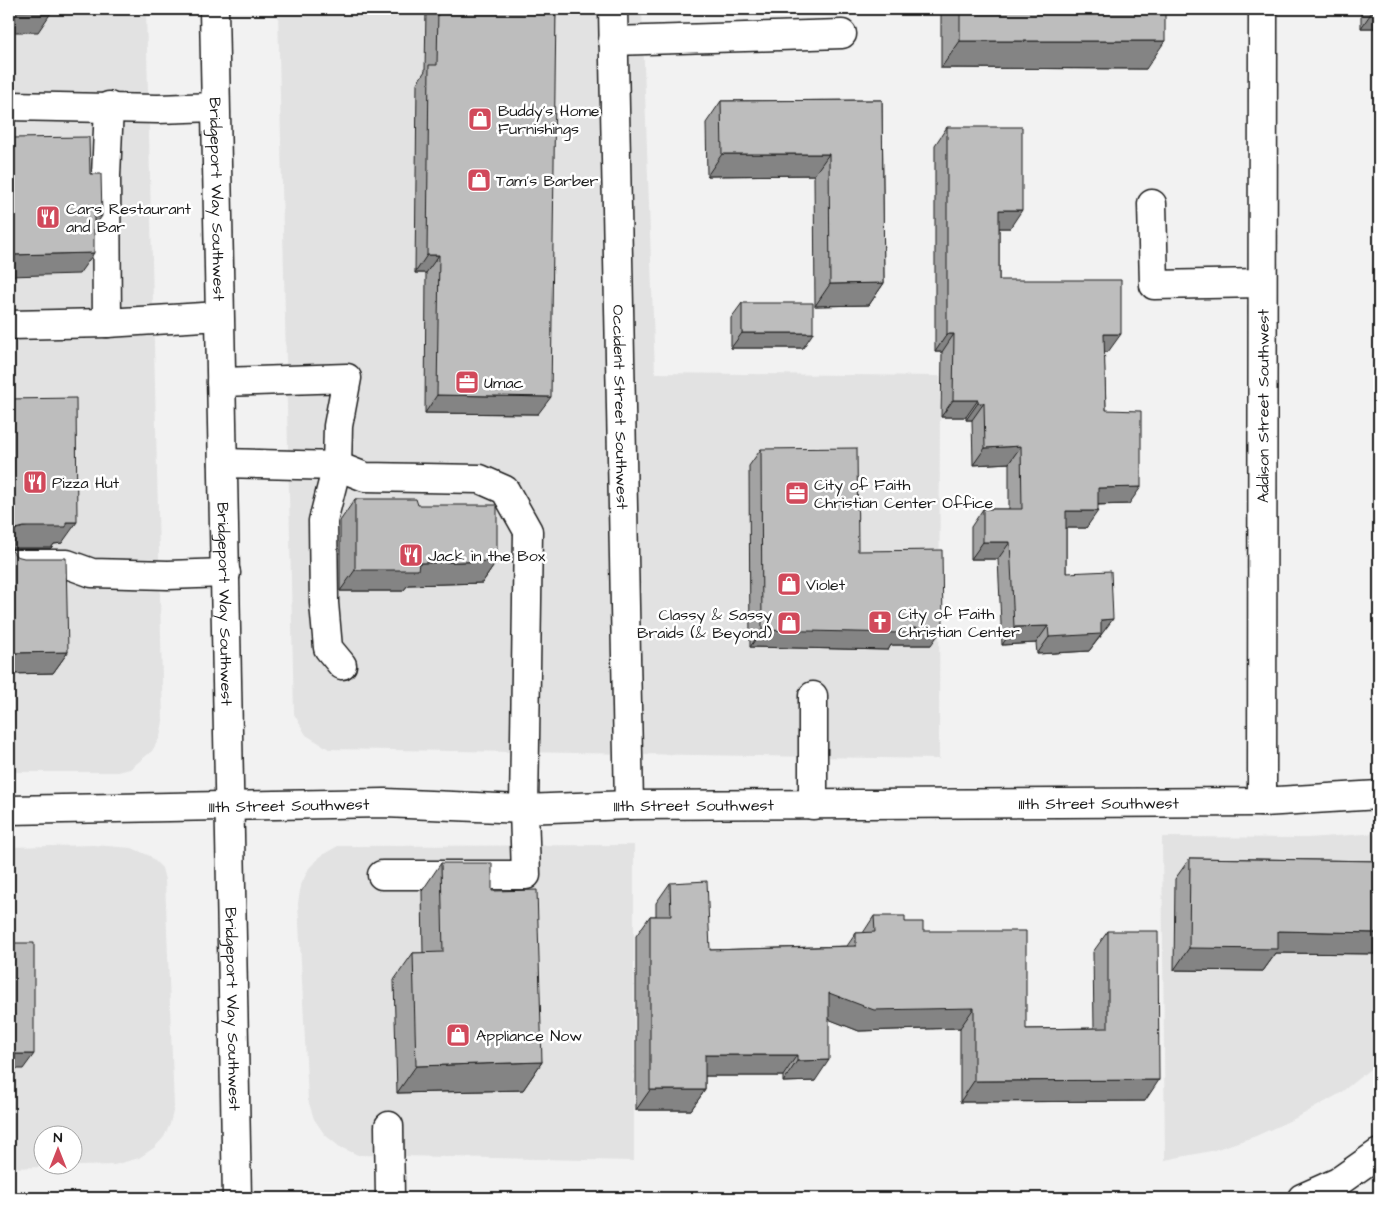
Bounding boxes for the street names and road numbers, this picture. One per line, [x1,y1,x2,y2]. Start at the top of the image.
street label: Bridgeport Way Southwest [203,97,230,302]
street label: Occident Street Southwest [607,304,633,510]
street label: Addison Street Southwest [1252,308,1275,503]
street label: Bridgeport Way Southwest [211,502,237,706]
street label: 111th Street Southwest [1018,792,1180,815]
street label: 111th Street Southwest [208,793,370,818]
street label: 111th Street Southwest [613,794,775,818]
street label: Bridgeport Way Southwest [219,907,245,1111]

